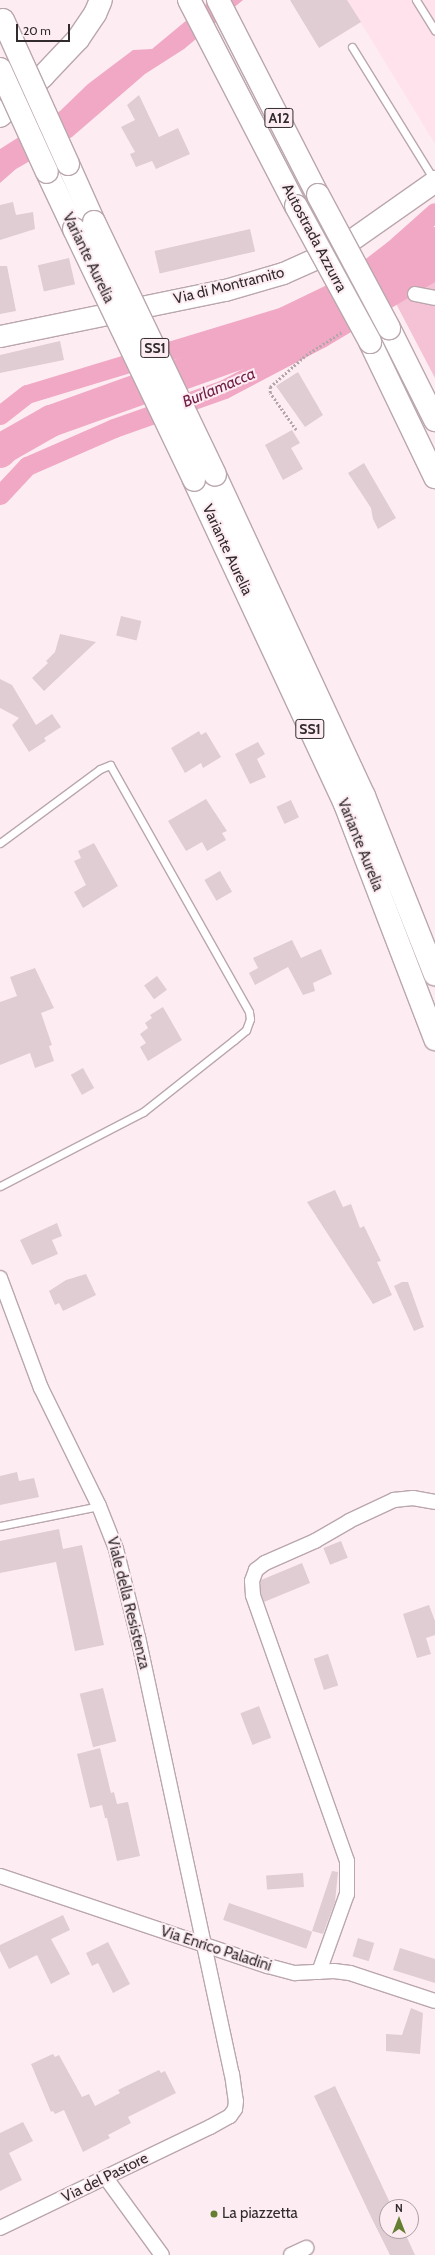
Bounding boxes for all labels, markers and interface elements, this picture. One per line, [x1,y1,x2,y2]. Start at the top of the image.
scale bar [18,16,72,42]
text: 20 m [23,23,51,38]
road number: A12 [264,106,294,130]
street label: Autostrada Azzurra [278,181,350,295]
street label: Variante Aurelia [58,210,118,306]
street label: Via di Montramito [172,264,286,308]
road number: SS1 [140,336,170,360]
water label: Burlamacca [180,364,258,412]
street label: Variante Aurelia [198,502,256,598]
road number: SS1 [295,717,325,741]
street label: Variante Aurelia [333,796,387,894]
street label: Viale della Resistenza [103,1535,153,1671]
street label: Via Enrico Paladini [158,1923,274,1975]
street label: Via del Pastore [59,2149,151,2207]
north arrow [379,2199,419,2239]
text: N [395,2201,403,2215]
place label: La piazzetta [222,2205,298,2223]
marker: La piazzetta [209,2209,219,2219]

